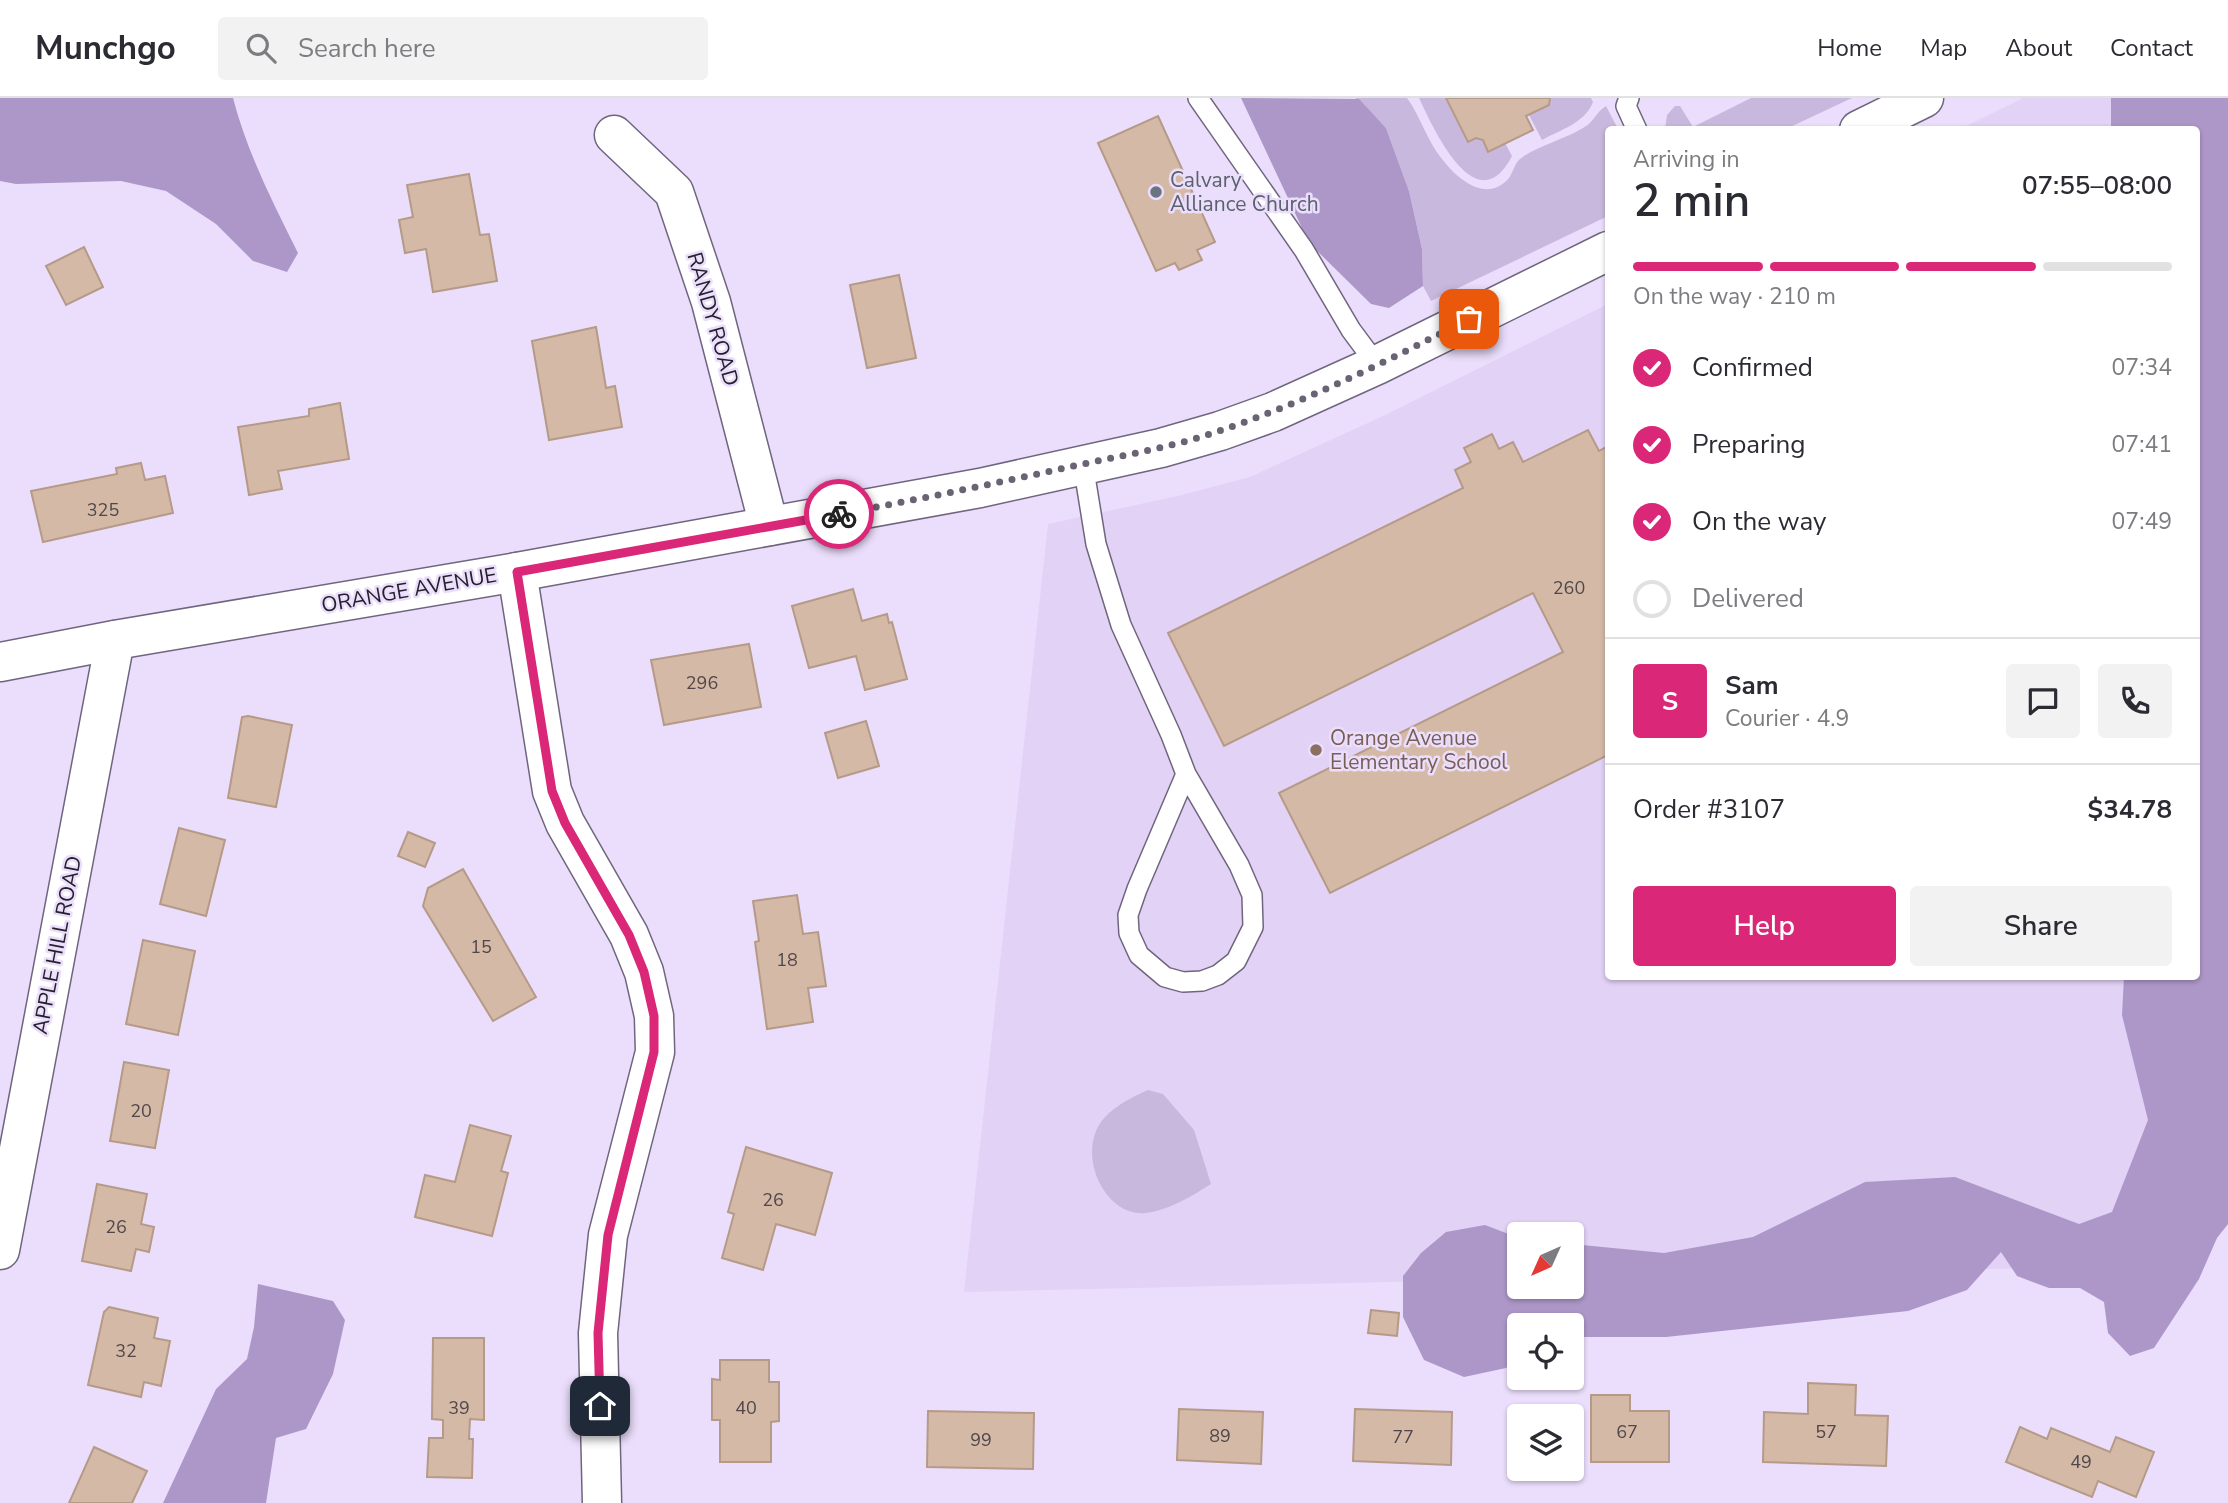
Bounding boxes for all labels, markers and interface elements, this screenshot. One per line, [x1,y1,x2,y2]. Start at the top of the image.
search box [218,17,708,80]
text: Munchgo [35,26,176,71]
icon: search [242,29,280,67]
text: Search here [298,31,436,66]
text: Home [1817,32,1882,64]
text: Map [1920,32,1967,64]
text: About [2005,32,2072,64]
text: Contact [2110,32,2193,64]
text: Arriving in [1633,144,1740,175]
place label: Calvary Alliance Church [1170,166,1319,218]
text: 07:55–08:00 [2022,168,2172,203]
text: 2 min [1633,169,1750,232]
marker: Calvary Alliance Church [1148,184,1164,200]
street label: RANDY ROAD [681,249,745,389]
text: On the way · 210 m [1633,281,1836,312]
pin [1439,289,1499,349]
icon: bag [1450,300,1488,338]
icon: check [1633,349,1671,387]
text: Confirmed [1692,350,1813,385]
text: 07:34 [2112,352,2172,383]
icon: check [1633,426,1671,464]
text: Preparing [1692,427,1805,462]
text: 07:41 [2112,429,2172,460]
courier [804,479,874,549]
icon: bike [820,495,858,533]
house number: 325 [87,498,119,522]
icon: check [1633,503,1671,541]
text: On the way [1692,504,1826,539]
text: 07:49 [2112,506,2172,537]
street label: ORANGE AVENUE [319,561,499,619]
house number: 260 [1553,576,1585,600]
text: Delivered [1692,581,1804,616]
button: chat [2006,664,2080,738]
button: phone [2098,664,2172,738]
text: Sam [1725,668,1778,703]
house number: 296 [686,671,718,695]
text: S [1662,684,1678,719]
text: Courier · 4.9 [1725,703,1849,734]
place label: Orange Avenue Elementary School [1330,724,1508,776]
marker: Orange Avenue Elementary School [1308,742,1324,758]
text: Order #3107 [1633,792,1785,827]
text: $34.78 [2088,792,2172,827]
street label: APPLE HILL ROAD [26,853,88,1037]
button: Help [1633,886,1896,966]
button: Share [1910,886,2172,966]
house number: 15 [470,935,492,959]
house number: 18 [776,948,798,972]
house number: 20 [130,1099,152,1123]
house number: 26 [762,1188,784,1212]
house number: 26 [105,1215,127,1239]
north arrow [1507,1222,1584,1298]
map controls [1507,1222,1584,1481]
button: locate [1507,1313,1584,1390]
house number: 32 [115,1339,137,1363]
pin [570,1376,630,1436]
icon: home [581,1387,619,1425]
house number: 39 [448,1396,470,1420]
house number: 40 [735,1396,757,1420]
button: layers [1507,1404,1584,1481]
house number: 67 [1616,1420,1638,1444]
house number: 57 [1815,1420,1837,1444]
house number: 89 [1209,1424,1231,1448]
house number: 77 [1392,1425,1414,1449]
house number: 99 [970,1428,992,1452]
house number: 49 [2070,1450,2092,1474]

